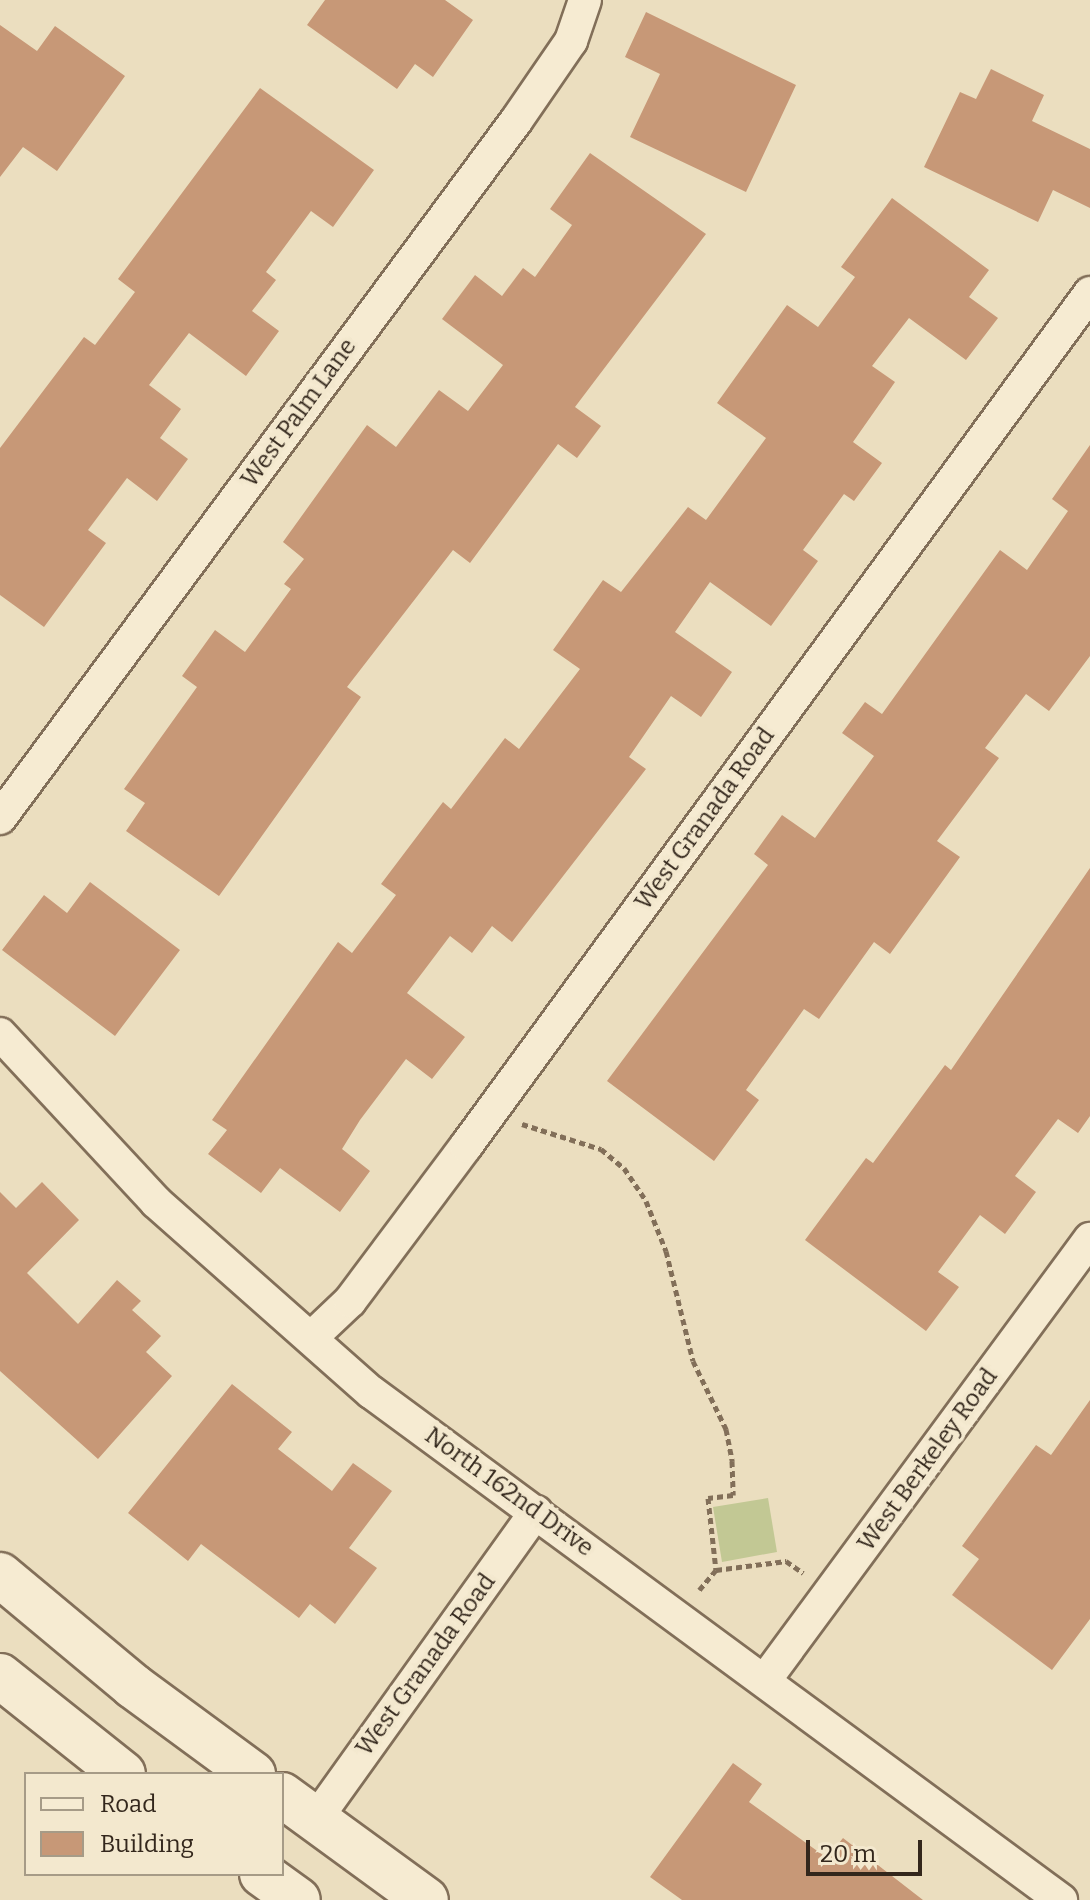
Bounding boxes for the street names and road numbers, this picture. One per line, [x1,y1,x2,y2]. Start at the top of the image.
street label: West Palm Lane [235,333,363,493]
street label: West Granada Road [629,722,781,916]
street label: West Berkeley Road [852,1363,1004,1557]
street label: North 162nd Drive [419,1421,599,1563]
street label: West Granada Road [350,1568,502,1762]

